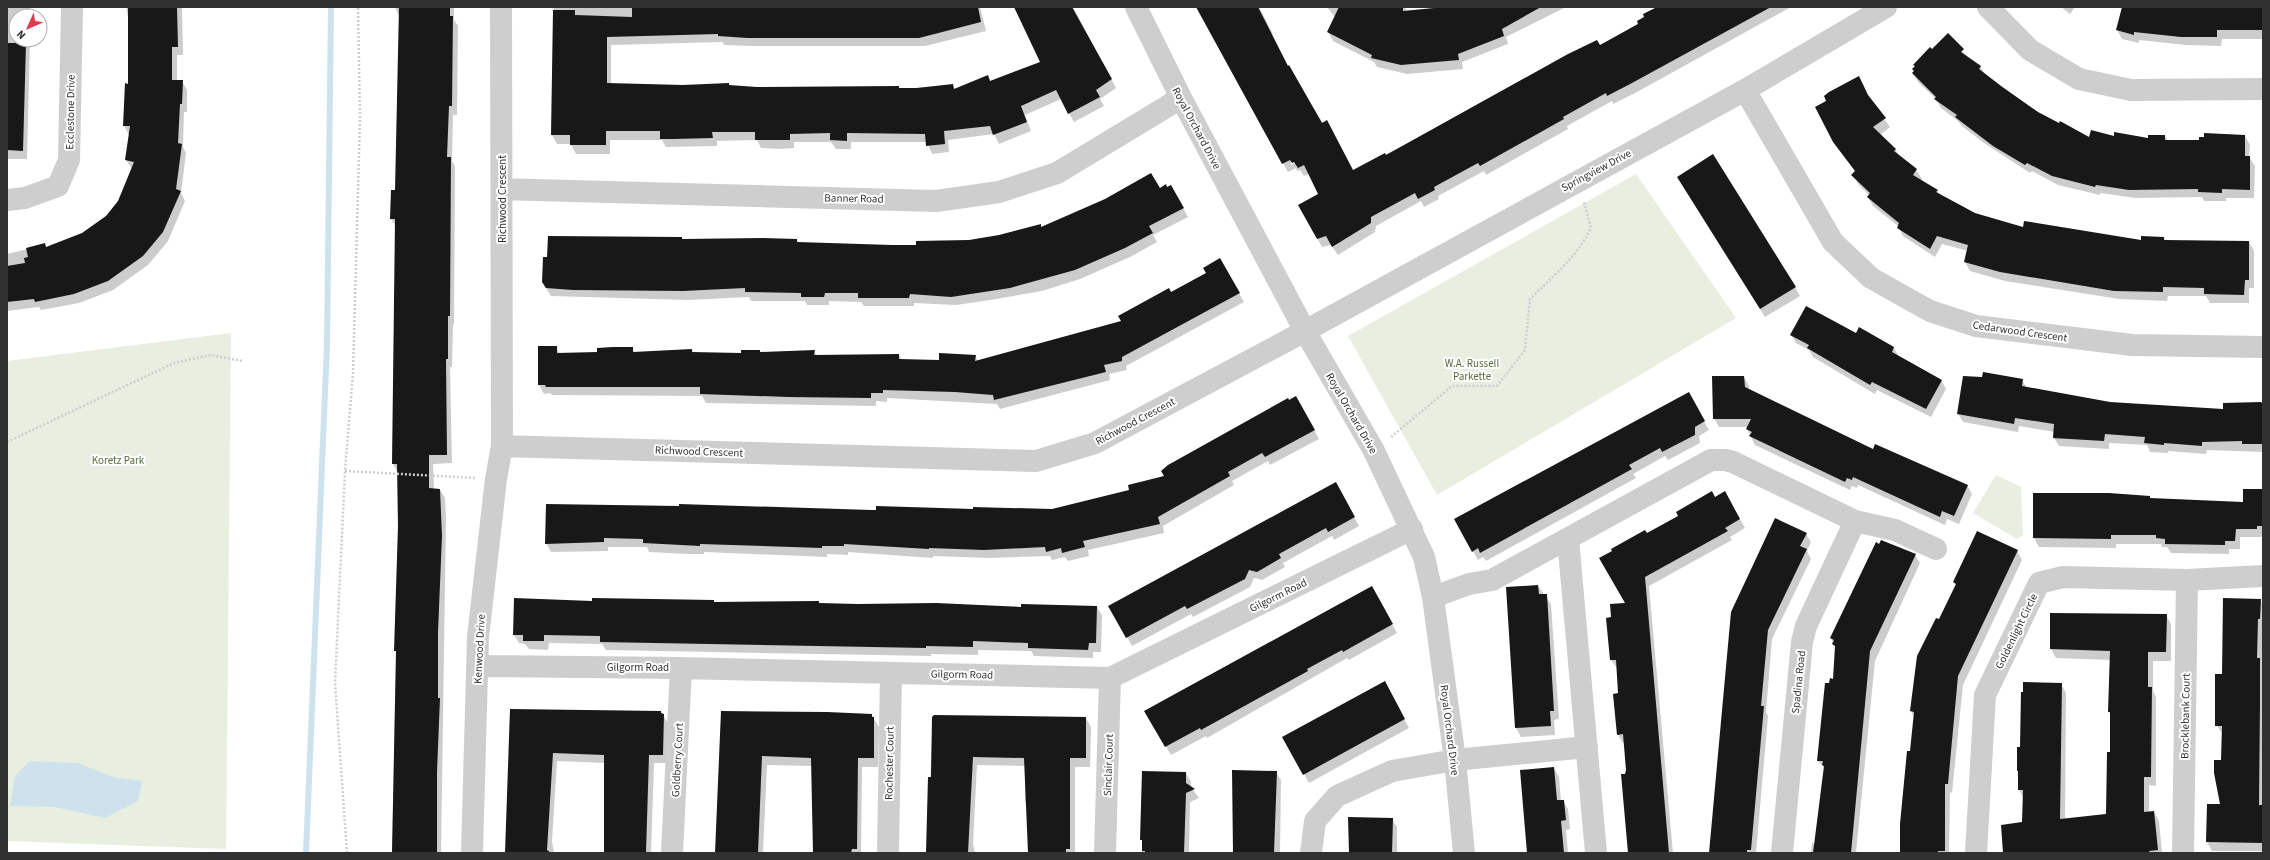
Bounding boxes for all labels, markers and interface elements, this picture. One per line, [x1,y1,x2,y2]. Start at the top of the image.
north arrow [8,8,48,48]
text: N [13,27,29,43]
street label: Ecclestone Drive [62,74,79,150]
street label: Royal Orchard Drive [1169,85,1225,172]
street label: Springview Drive [1559,145,1634,195]
street label: Richwood Crescent [495,155,510,243]
street label: Banner Road [824,190,884,207]
street label: Cedarwood Crescent [1972,317,2069,346]
park label: W.A. Russell Parkette [1445,356,1499,384]
street label: Royal Orchard Drive [1322,370,1381,457]
street label: Richwood Crescent [1093,394,1178,449]
street label: Richwood Crescent [655,442,744,461]
park label: Koretz Park [92,453,145,468]
street label: Gilgorm Road [1247,575,1310,616]
street label: Goldenlight Circle [1992,591,2041,671]
street label: Kenwood Drive [470,613,489,684]
street label: Spadina Road [1788,650,1809,714]
street label: Gilgorm Road [607,660,669,675]
street label: Gilgorm Road [931,666,993,683]
street label: Brocklebank Court [2177,673,2194,759]
street label: Royal Orchard Drive [1437,684,1463,777]
street label: Goldberry Court [668,722,687,797]
street label: Rochester Court [881,726,898,800]
street label: Sinclair Court [1100,733,1117,796]

